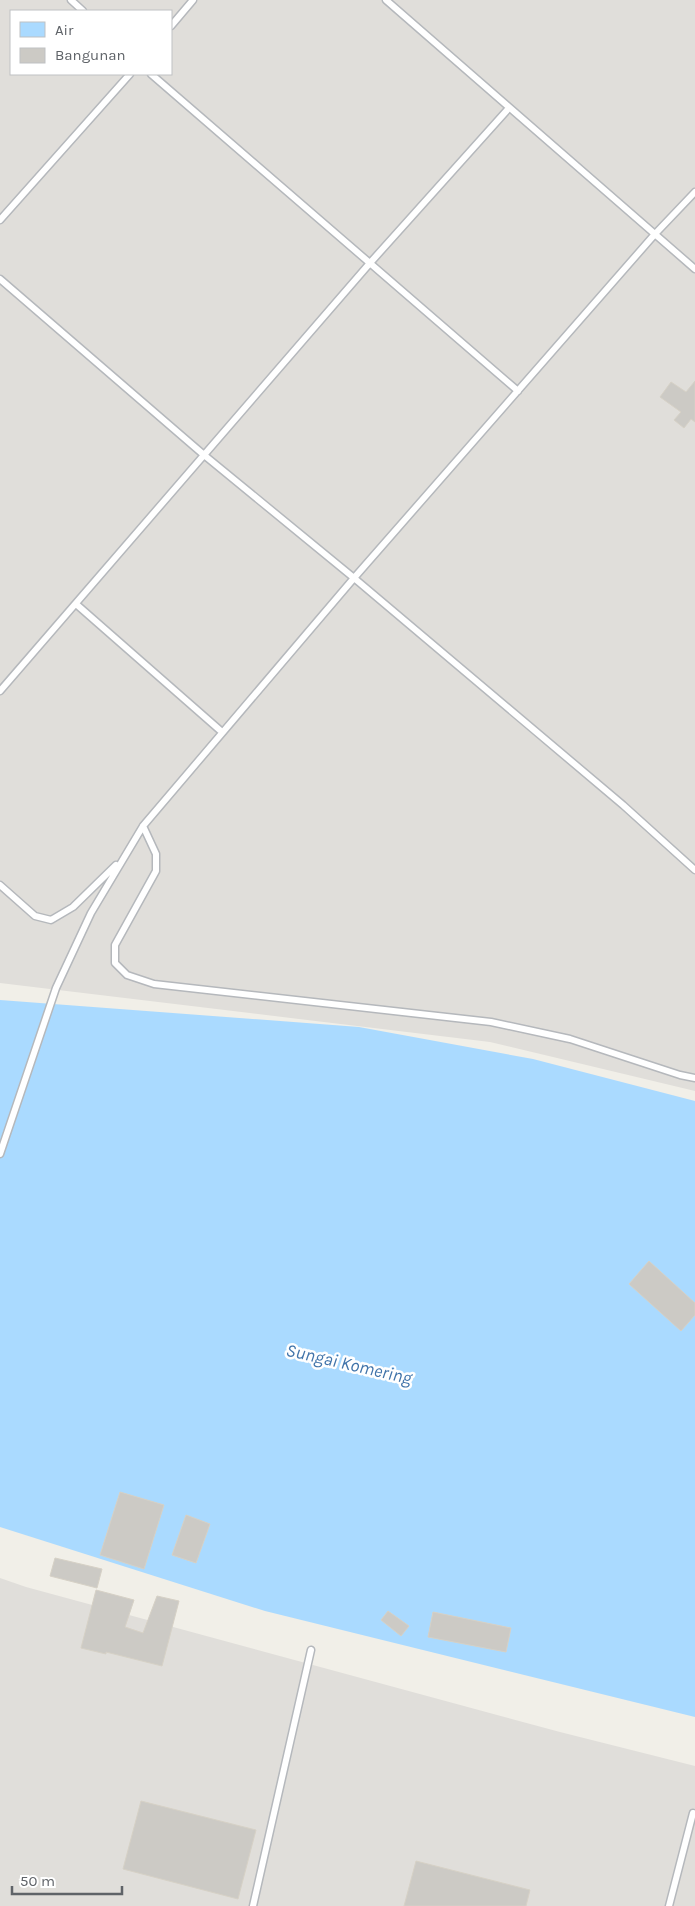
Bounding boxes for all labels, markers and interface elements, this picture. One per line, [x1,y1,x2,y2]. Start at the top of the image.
legend [10,10,172,75]
text: Air [55,21,74,39]
text: Bangunan [55,46,126,64]
water label: Sungai Komering [284,1339,415,1389]
scale bar [12,1864,122,1896]
text: 50 m [20,1872,55,1890]

